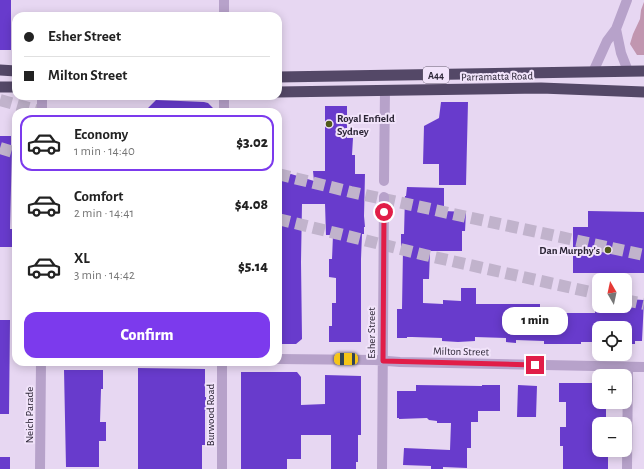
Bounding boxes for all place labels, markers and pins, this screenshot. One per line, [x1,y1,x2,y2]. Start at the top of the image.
place label: Royal Enfield Sydney [337,113,395,137]
marker: Royal Enfield Sydney [324,119,334,129]
place label: Dan Murphy's [539,245,600,256]
marker: Dan Murphy's [603,245,613,255]

